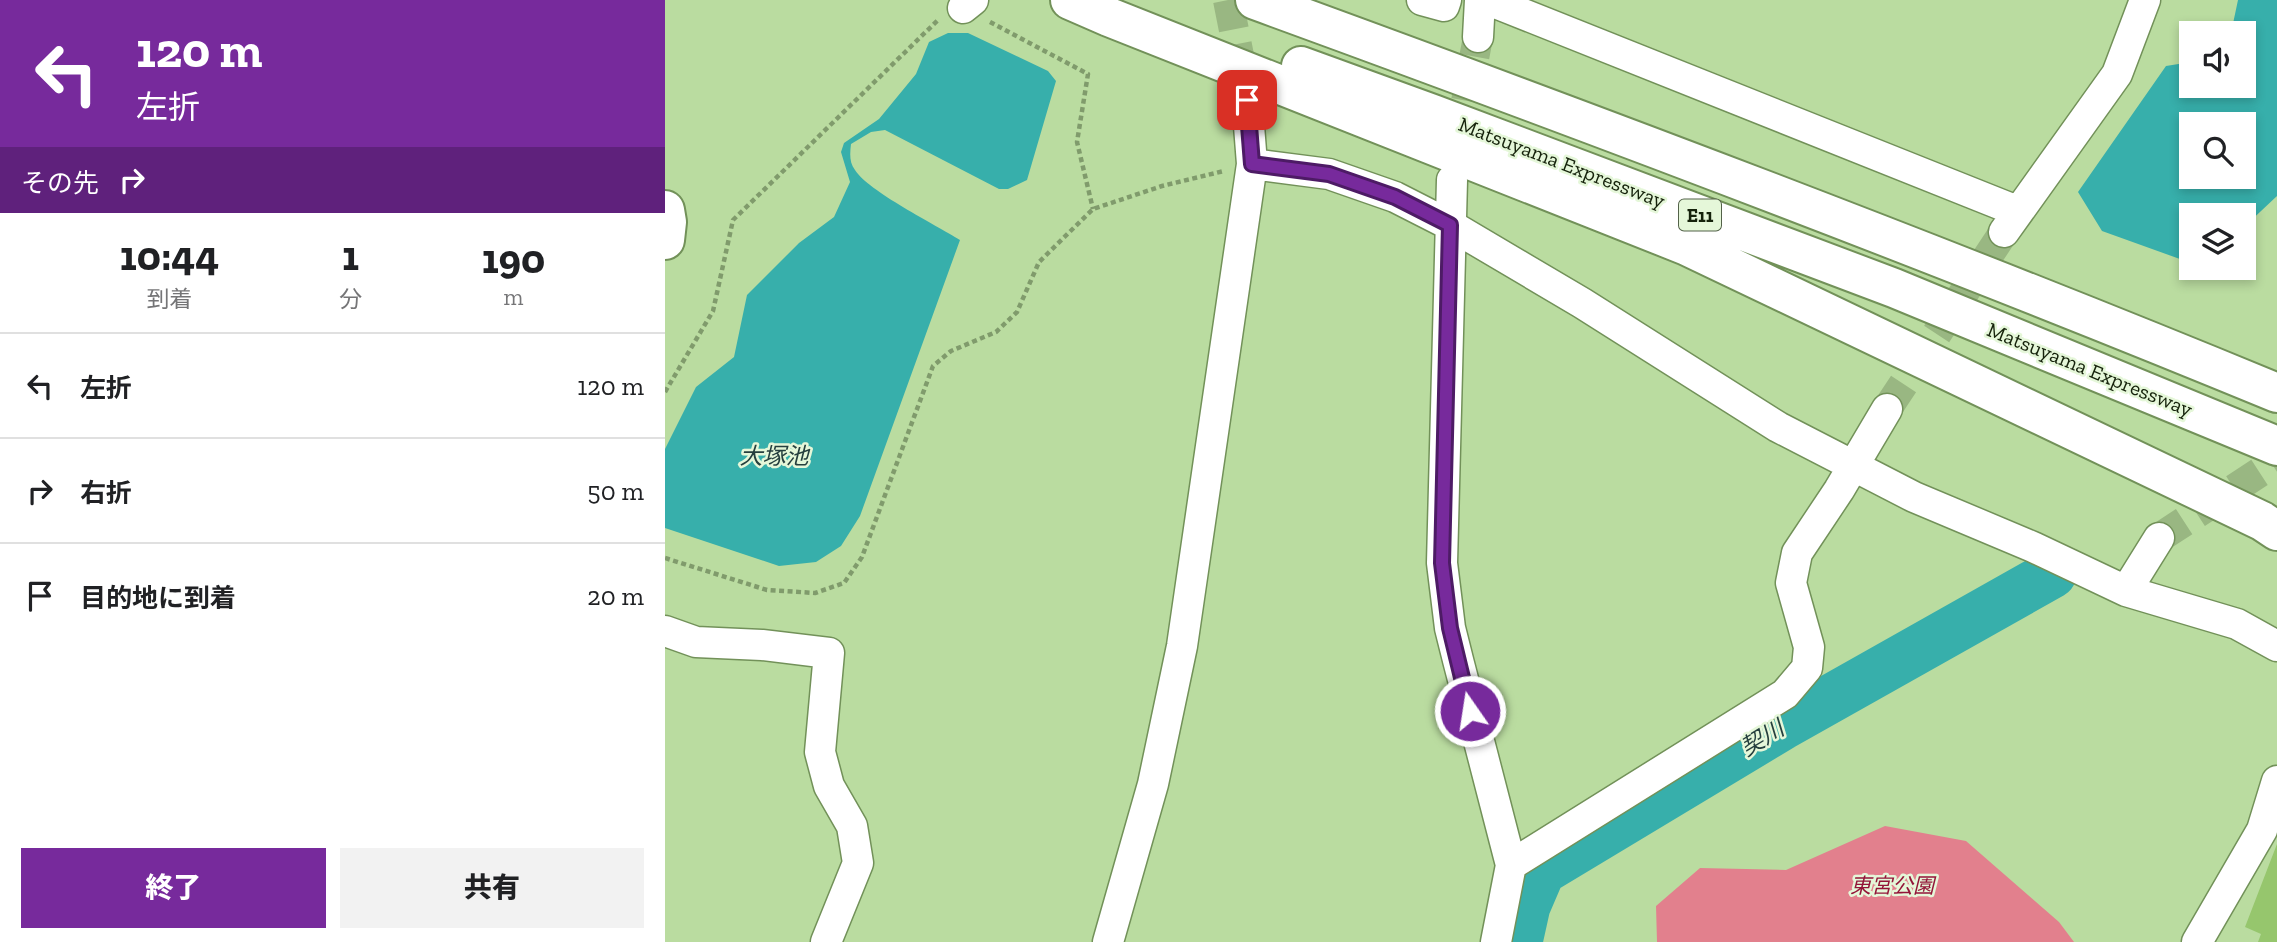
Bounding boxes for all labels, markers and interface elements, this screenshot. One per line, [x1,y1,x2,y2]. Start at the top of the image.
text: 120 m [136,21,262,80]
map controls [2179,21,2256,280]
button: sound [2179,21,2256,98]
icon: left [21,28,112,119]
pin [1217,70,1277,130]
icon: arrive [1228,81,1266,119]
text: 左折 [136,88,200,126]
street label: Matsuyama Expressway [1455,111,1669,213]
button: search [2179,112,2256,189]
icon: right [113,161,151,199]
text: その先 [21,167,99,199]
road number: E11 [1679,200,1721,230]
button: layers [2179,203,2256,280]
text: 10:44 [120,230,219,281]
text: 1 [342,230,359,281]
text: 190 [482,233,545,284]
text: m [504,283,523,311]
text: 到着 [146,285,192,313]
text: 分 [339,285,362,313]
street label: Matsuyama Expressway [1984,316,2197,422]
icon: left [21,367,59,405]
text: 120 m [577,370,644,402]
text: 左折 [80,372,132,404]
water label: 大塚池 [740,442,811,470]
icon: right [21,472,59,510]
text: 50 m [587,475,644,507]
text: 右折 [80,477,132,509]
icon: arrive [21,577,59,615]
text: 20 m [587,580,644,612]
text: 目的地に到着 [80,582,236,614]
position arrow [1433,674,1507,748]
water label: 契川 [1735,713,1791,762]
button: 終了 [21,848,326,928]
button: 共有 [340,848,644,928]
park label: 東宮公園 [1850,873,1937,898]

